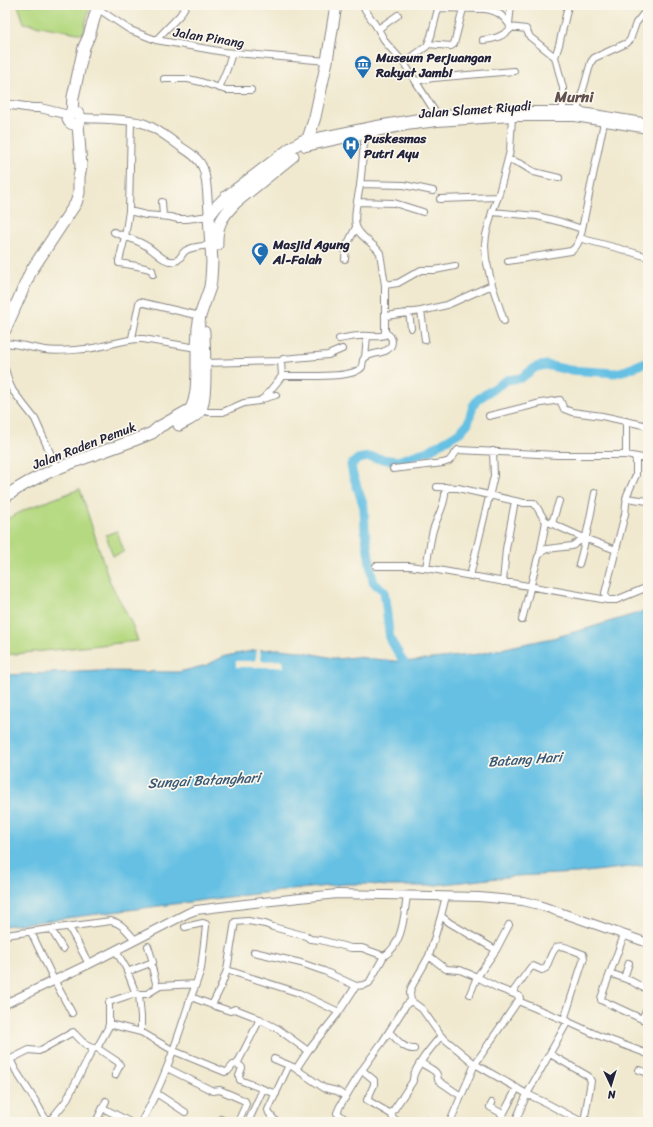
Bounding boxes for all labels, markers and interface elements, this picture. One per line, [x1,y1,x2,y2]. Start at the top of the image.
street label: Jalan Pinang [171,20,247,55]
place label: Museum Perjuangan Rakyat Jambi [375,46,492,84]
museum icon: Museum Perjuangan Rakyat Jambi [353,54,373,79]
district label: Murni [554,84,594,110]
street label: Jalan Slamet Riyadi [417,94,532,125]
place label: Puskesmas Putri Ayu [364,127,427,165]
hospital icon: Puskesmas Putri Ayu [341,135,361,160]
place label: Masjid Agung Al-Falah [272,233,350,271]
mosque icon: Masjid Agung Al-Falah [250,241,270,266]
street label: Jalan Raden Pemuk [28,415,140,476]
water label: Batang Hari [487,744,566,775]
water label: Sungai Batanghari [147,765,264,796]
north arrow [591,1065,631,1105]
text: N [607,1085,617,1104]

